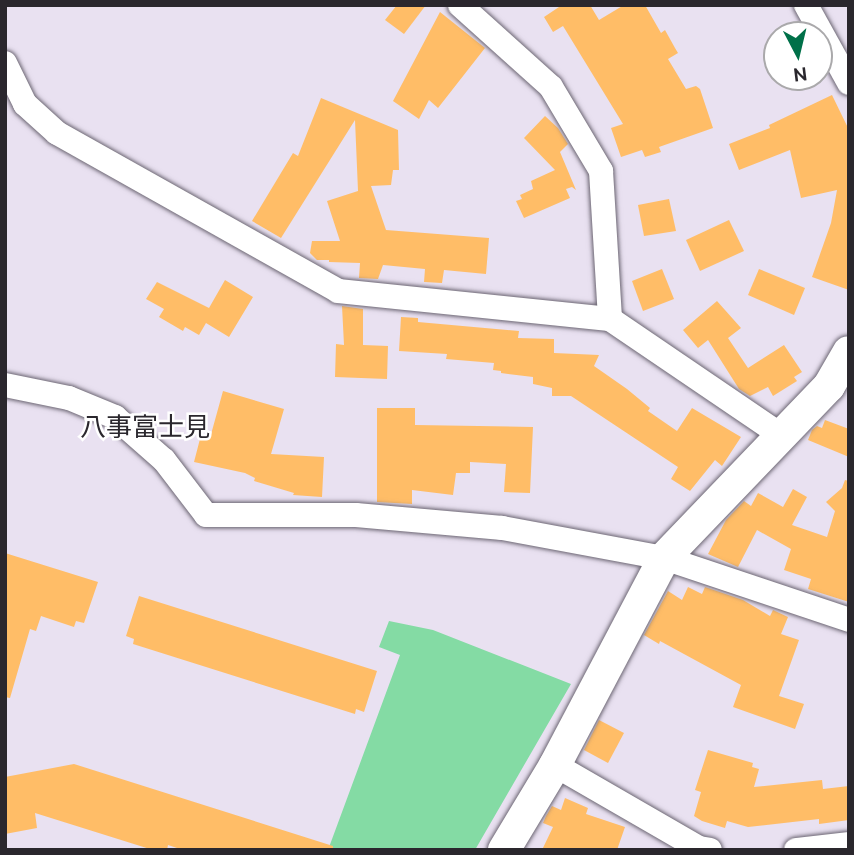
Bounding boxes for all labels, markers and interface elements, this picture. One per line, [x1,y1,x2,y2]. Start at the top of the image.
north arrow [763,21,833,91]
text: N [792,63,809,87]
district label: 八事富士見 [80,411,210,443]

